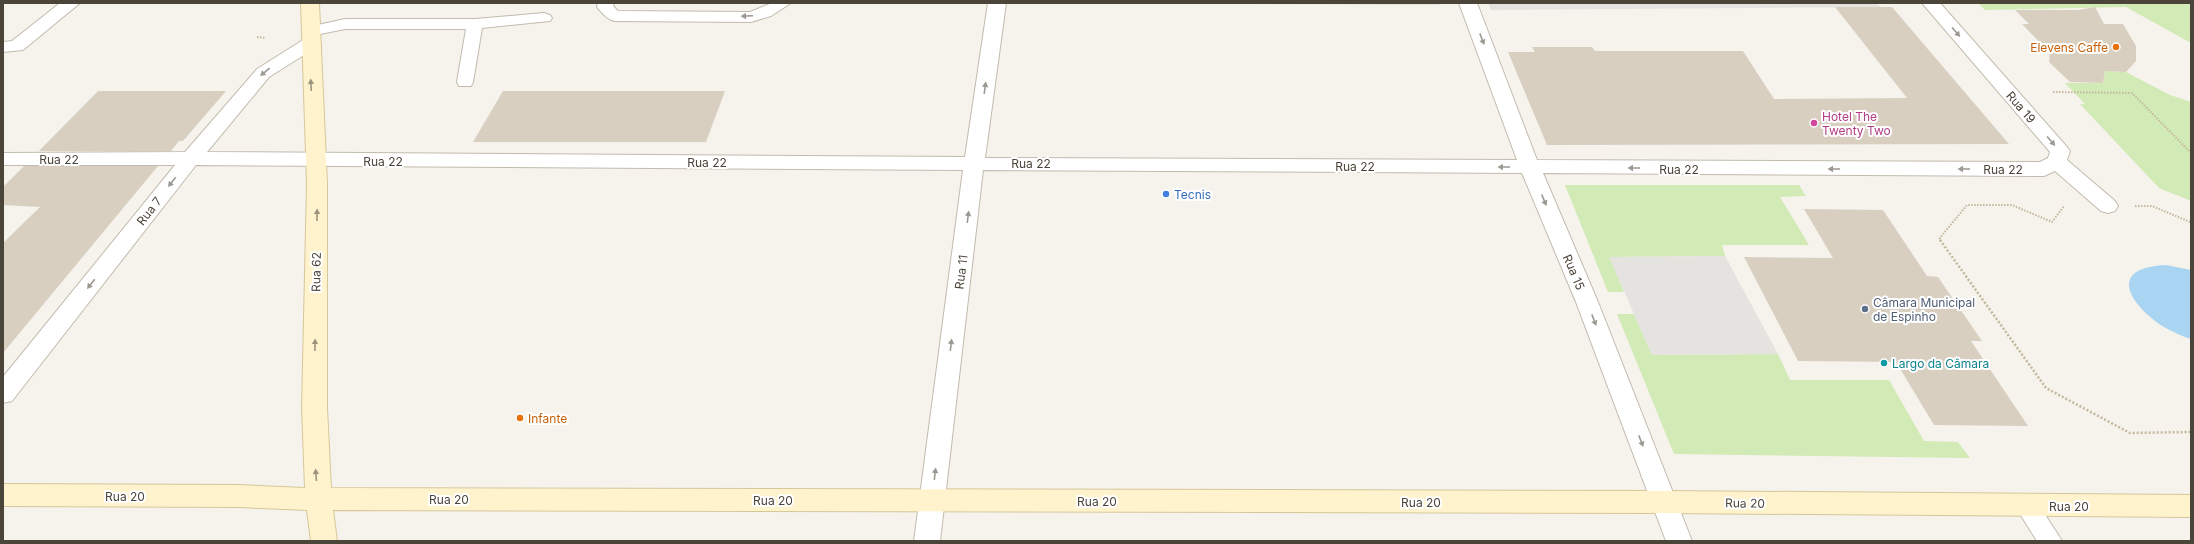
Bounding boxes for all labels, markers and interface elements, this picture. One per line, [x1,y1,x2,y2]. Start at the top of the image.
one-way arrow [741,13,753,20]
one-way arrow [1952,27,1961,38]
one-way arrow [1479,34,1485,46]
place label: Elevens Caffe [2030,40,2108,55]
marker: Elevens Caffe [2111,42,2121,52]
one-way arrow [260,68,270,77]
one-way arrow [308,79,315,91]
one-way arrow [982,82,988,94]
street label: Rua 19 [2003,88,2039,126]
place label: Hotel The Twenty Two [1822,109,1891,138]
marker: Hotel The Twenty Two [1809,118,1819,128]
one-way arrow [2046,136,2055,146]
street label: Rua 22 [39,152,79,167]
street label: Rua 22 [363,154,403,169]
street label: Rua 22 [687,155,727,170]
street label: Rua 22 [1011,156,1051,171]
street label: Rua 22 [1335,159,1375,174]
street label: Rua 22 [1659,162,1699,177]
street label: Rua 22 [1983,162,2023,177]
one-way arrow [1497,164,1510,170]
one-way arrow [1627,165,1640,171]
one-way arrow [1827,166,1840,172]
one-way arrow [1957,166,1970,172]
one-way arrow [167,176,176,187]
place label: Tecnis [1174,187,1211,202]
marker: Tecnis [1161,189,1171,199]
street label: Rua 7 [133,194,165,228]
one-way arrow [1541,194,1547,205]
one-way arrow [314,208,320,221]
one-way arrow [964,210,971,223]
street label: Rua 62 [308,252,324,292]
street label: Rua 15 [1560,252,1588,292]
street label: Rua 11 [951,254,971,290]
one-way arrow [87,278,95,289]
place label: Câmara Municipal de Espinho [1873,295,1975,324]
marker: Câmara Municipal de Espinho [1860,304,1870,314]
one-way arrow [1592,314,1598,326]
one-way arrow [312,338,318,351]
one-way arrow [948,339,954,352]
place label: Largo da Câmara [1892,356,1989,371]
marker: Largo da Câmara [1879,358,1889,368]
place label: Infante [528,411,567,426]
marker: Infante [515,413,525,423]
one-way arrow [1639,435,1645,447]
one-way arrow [313,468,319,481]
one-way arrow [932,468,938,481]
street label: Rua 20 [105,489,145,504]
street label: Rua 20 [429,492,469,507]
street label: Rua 20 [753,493,793,508]
street label: Rua 20 [1077,494,1117,509]
street label: Rua 20 [1401,495,1441,510]
street label: Rua 20 [1725,495,1765,511]
street label: Rua 20 [2049,499,2089,514]

